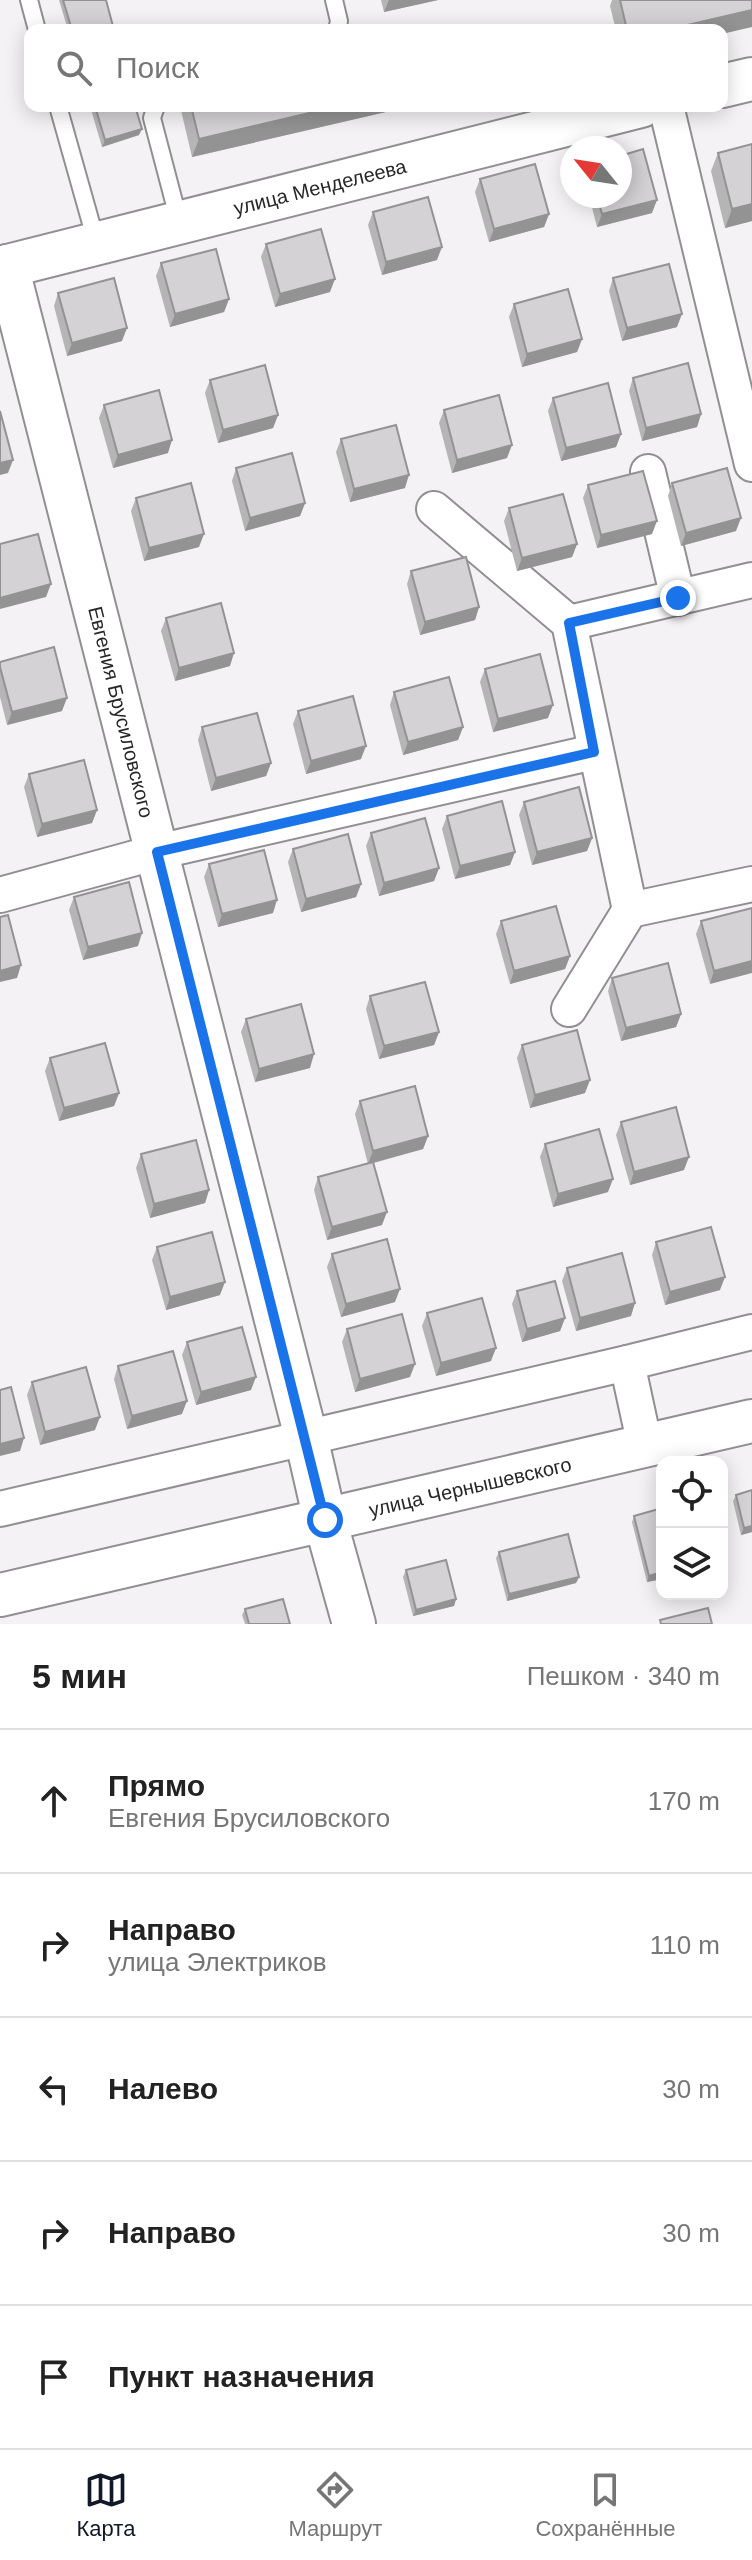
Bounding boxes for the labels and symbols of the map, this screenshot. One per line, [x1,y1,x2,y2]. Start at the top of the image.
north arrow [560,136,632,208]
street label: улица Менделеева [231,155,409,219]
route end [660,580,696,616]
street label: Евгения Брусиловского [84,604,158,820]
street label: улица Чернышевского [367,1453,573,1521]
route start [307,1502,343,1538]

